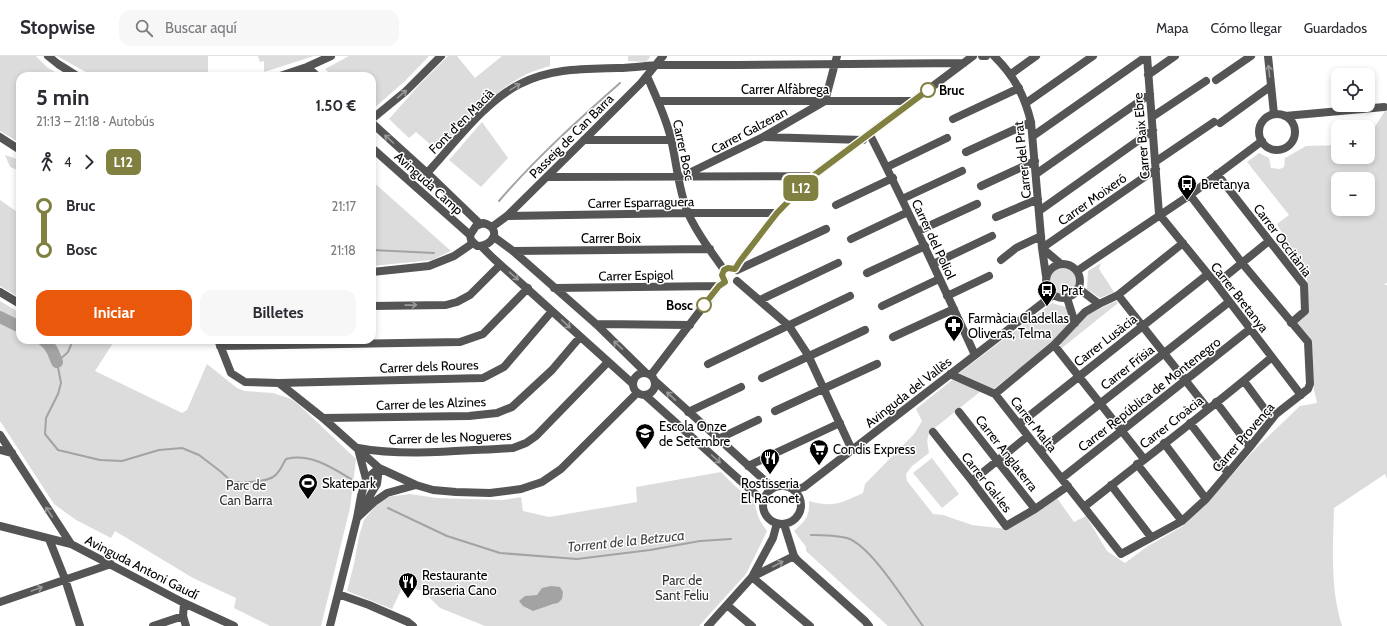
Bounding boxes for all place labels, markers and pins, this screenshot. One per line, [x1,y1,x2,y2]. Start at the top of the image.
marker: Bruc [920,82,936,98]
place label: Bruc [939,82,965,98]
bus stop icon: Bretanya [1176,173,1198,201]
place label: Bretanya [1201,176,1250,192]
bus stop icon: Prat [1036,279,1058,307]
place label: Prat [1061,282,1083,298]
place label: Bosc [666,297,693,313]
marker: Bosc [696,297,712,313]
place label: Farmàcia Cladellas Oliveras, Telma [968,310,1069,341]
pharmacy icon: Farmàcia Cladellas Oliveras, Telma [943,314,965,342]
place label: Escola Onze de Setembre [659,418,731,449]
school or university icon: Escola Onze de Setembre [634,422,656,450]
supermarket icon: Condis Express [808,438,830,466]
place label: Condis Express [833,441,916,457]
restaurant icon: Rostisseria El Raconet [759,447,781,475]
sports icon: Skatepark [297,472,319,500]
place label: Skatepark [322,475,376,491]
place label: Rostisseria El Raconet [741,475,800,506]
place label: Restaurante Braseria Cano [422,567,497,598]
restaurant icon: Restaurante Braseria Cano [397,571,419,599]

